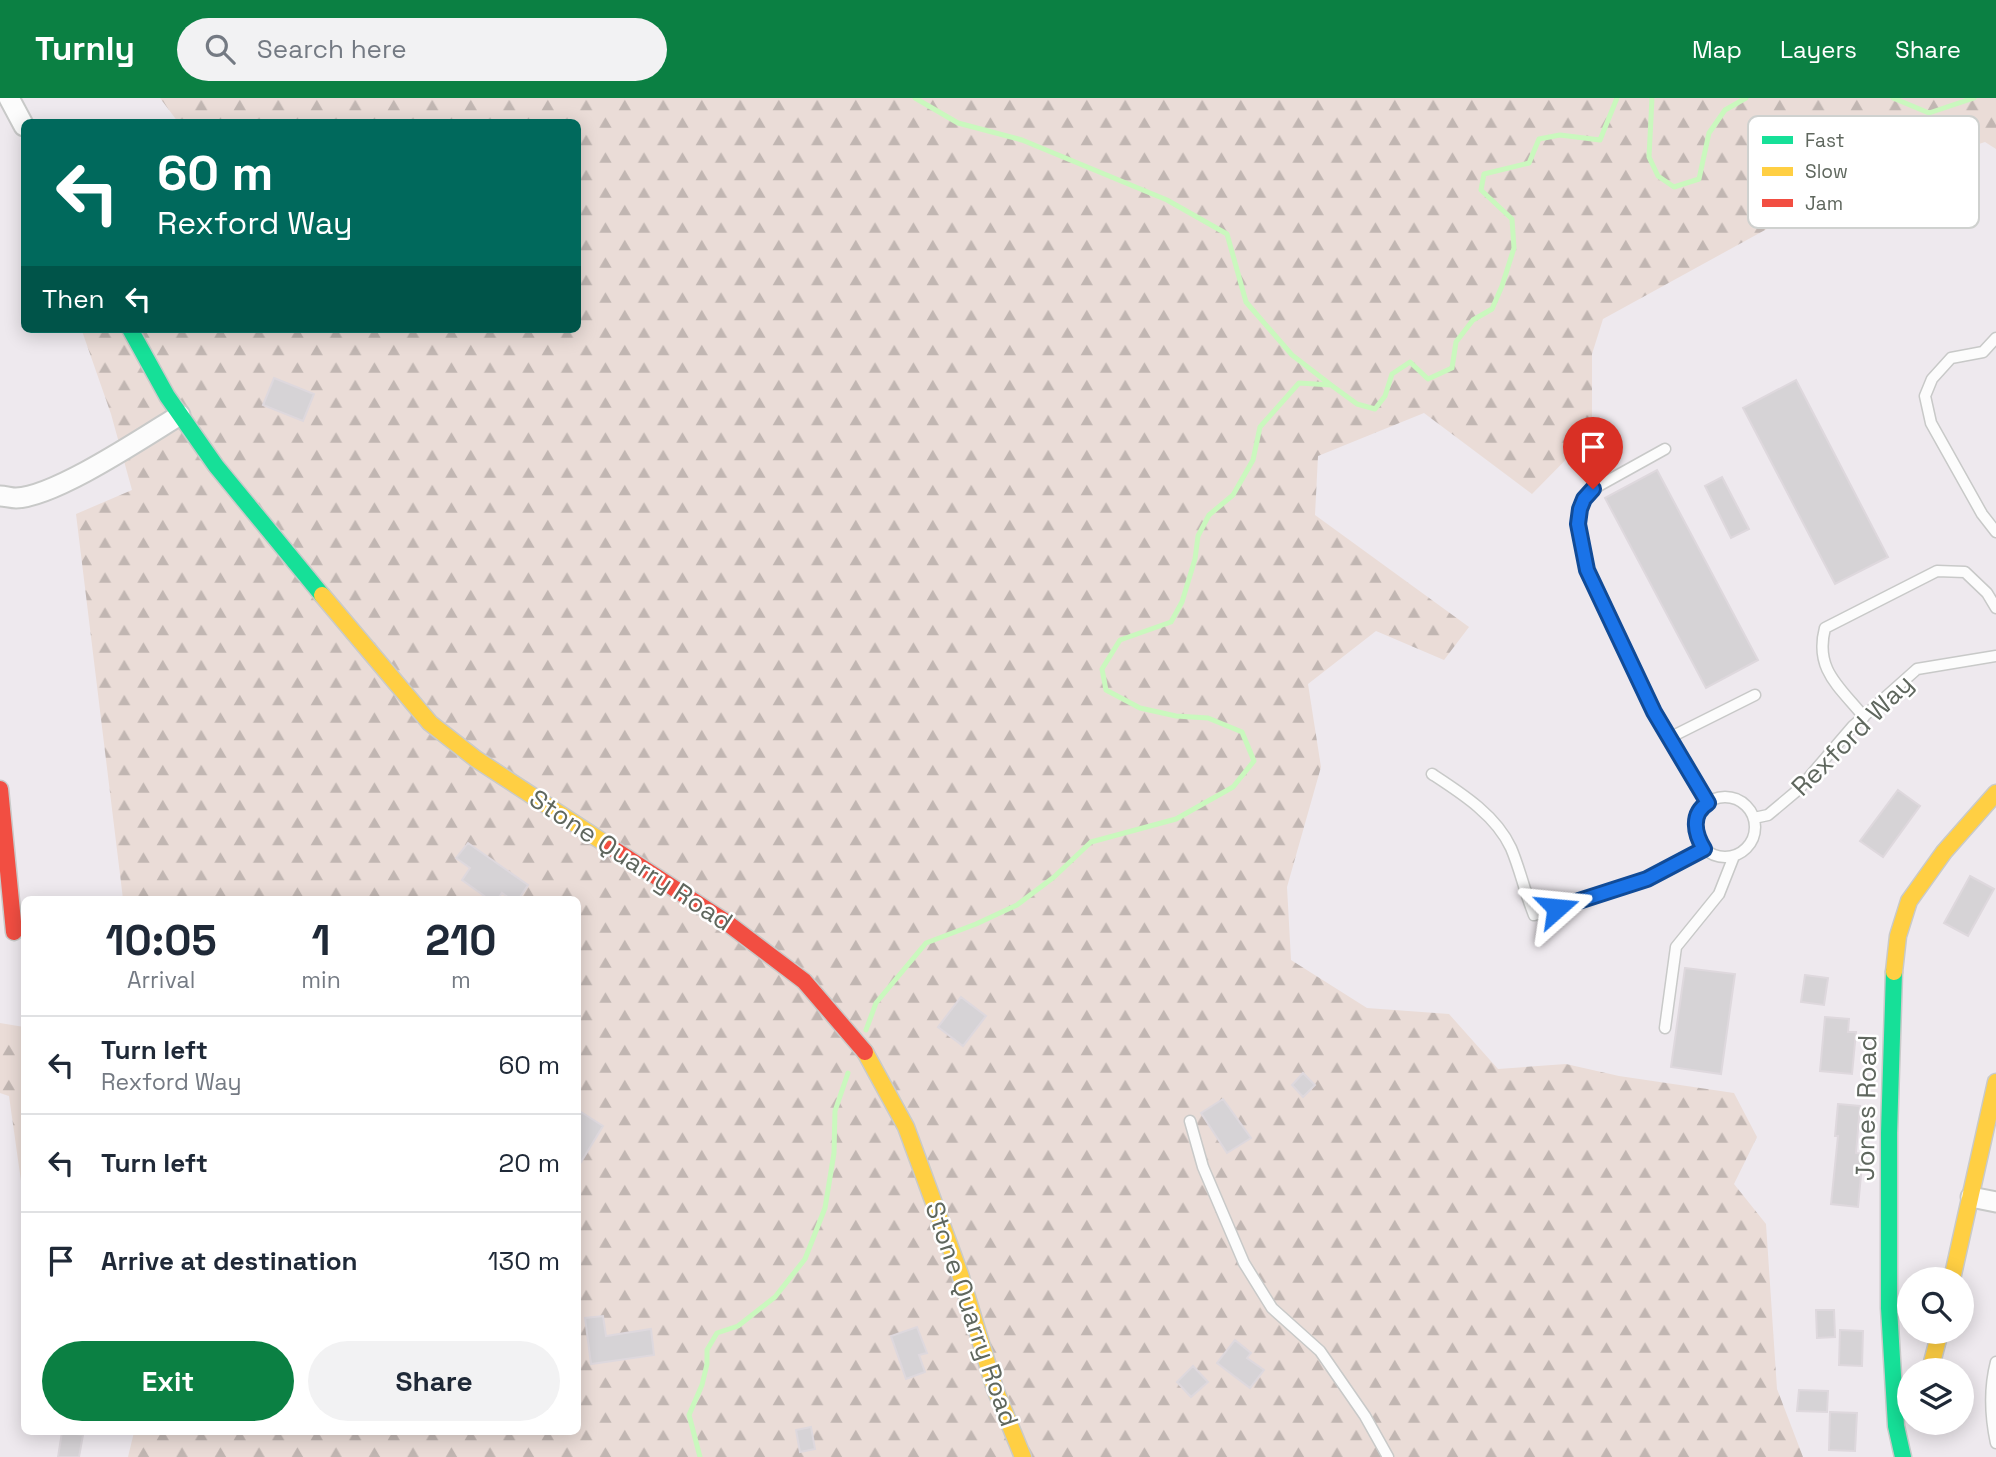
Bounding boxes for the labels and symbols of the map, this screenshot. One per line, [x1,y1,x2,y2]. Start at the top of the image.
legend [1748,116,1979,228]
text: Fast [1805,128,1845,153]
text: Slow [1805,159,1848,184]
text: Jam [1805,191,1843,216]
pin [1563,417,1623,489]
street label: Rexford Way [1784,667,1920,803]
street label: Stone Quarry Road [523,782,739,938]
position arrow [1520,871,1594,945]
street label: Jones Road [1848,1035,1884,1181]
street label: Stone Quarry Road [918,1197,1026,1431]

